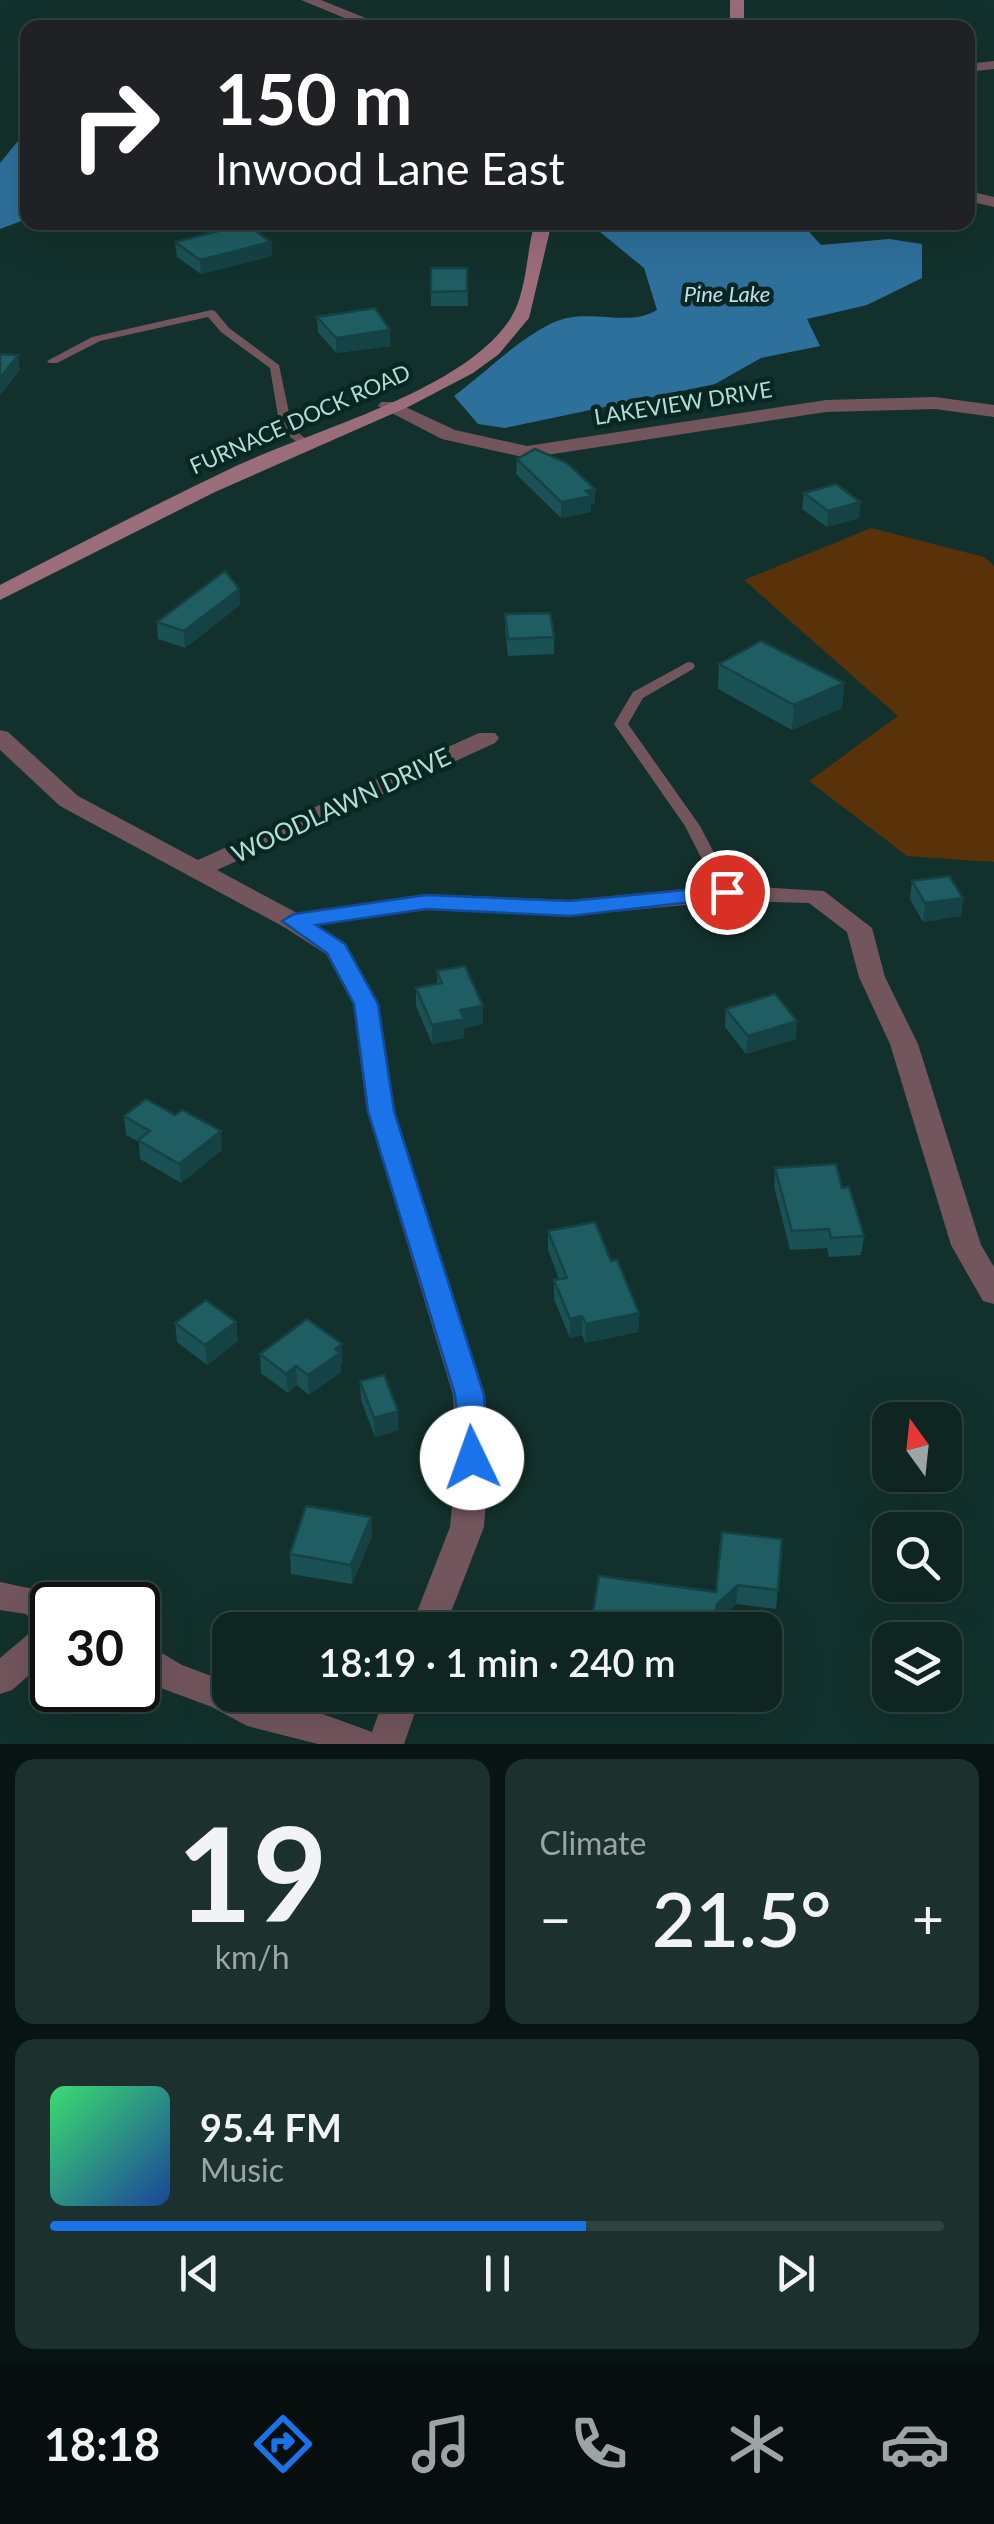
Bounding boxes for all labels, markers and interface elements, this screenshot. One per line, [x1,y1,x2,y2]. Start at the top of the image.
text: 150 m [215,56,412,140]
icon: right [50,60,180,190]
text: Inwood Lane East [215,141,565,195]
water label: Pine Lake [684,280,770,307]
street label: FURNACE DOCK ROAD [185,358,414,479]
street label: LAKEVIEW DRIVE [592,375,774,430]
street label: WOODLAWN DRIVE [226,740,455,868]
pin [685,850,770,935]
icon: arrive [700,865,755,920]
north arrow [872,1402,962,1492]
map controls [872,1402,962,1712]
position arrow [420,1406,524,1510]
button: search [872,1512,962,1602]
speed limit sign: 30 [30,1582,160,1712]
button: layers [872,1622,962,1712]
text: 18:19 · 1 min · 240 m [319,1639,675,1685]
text: 19 [177,1794,328,1950]
text: Climate [540,1823,646,1862]
text: 21.5° [652,1873,831,1963]
text: − [540,1885,571,1951]
text: + [912,1885,944,1951]
text: km/h [215,1937,290,1976]
text: 95.4 FM [200,2104,342,2150]
text: Music [200,2150,284,2189]
icon: previous [172,2246,227,2301]
icon: pause [470,2246,525,2301]
icon: next [768,2246,823,2301]
icon: directions [248,2409,318,2479]
icon: music [406,2409,476,2479]
icon: phone [564,2409,634,2479]
icon: climate [722,2409,792,2479]
icon: car [880,2409,950,2479]
text: 18:18 [44,2417,160,2471]

